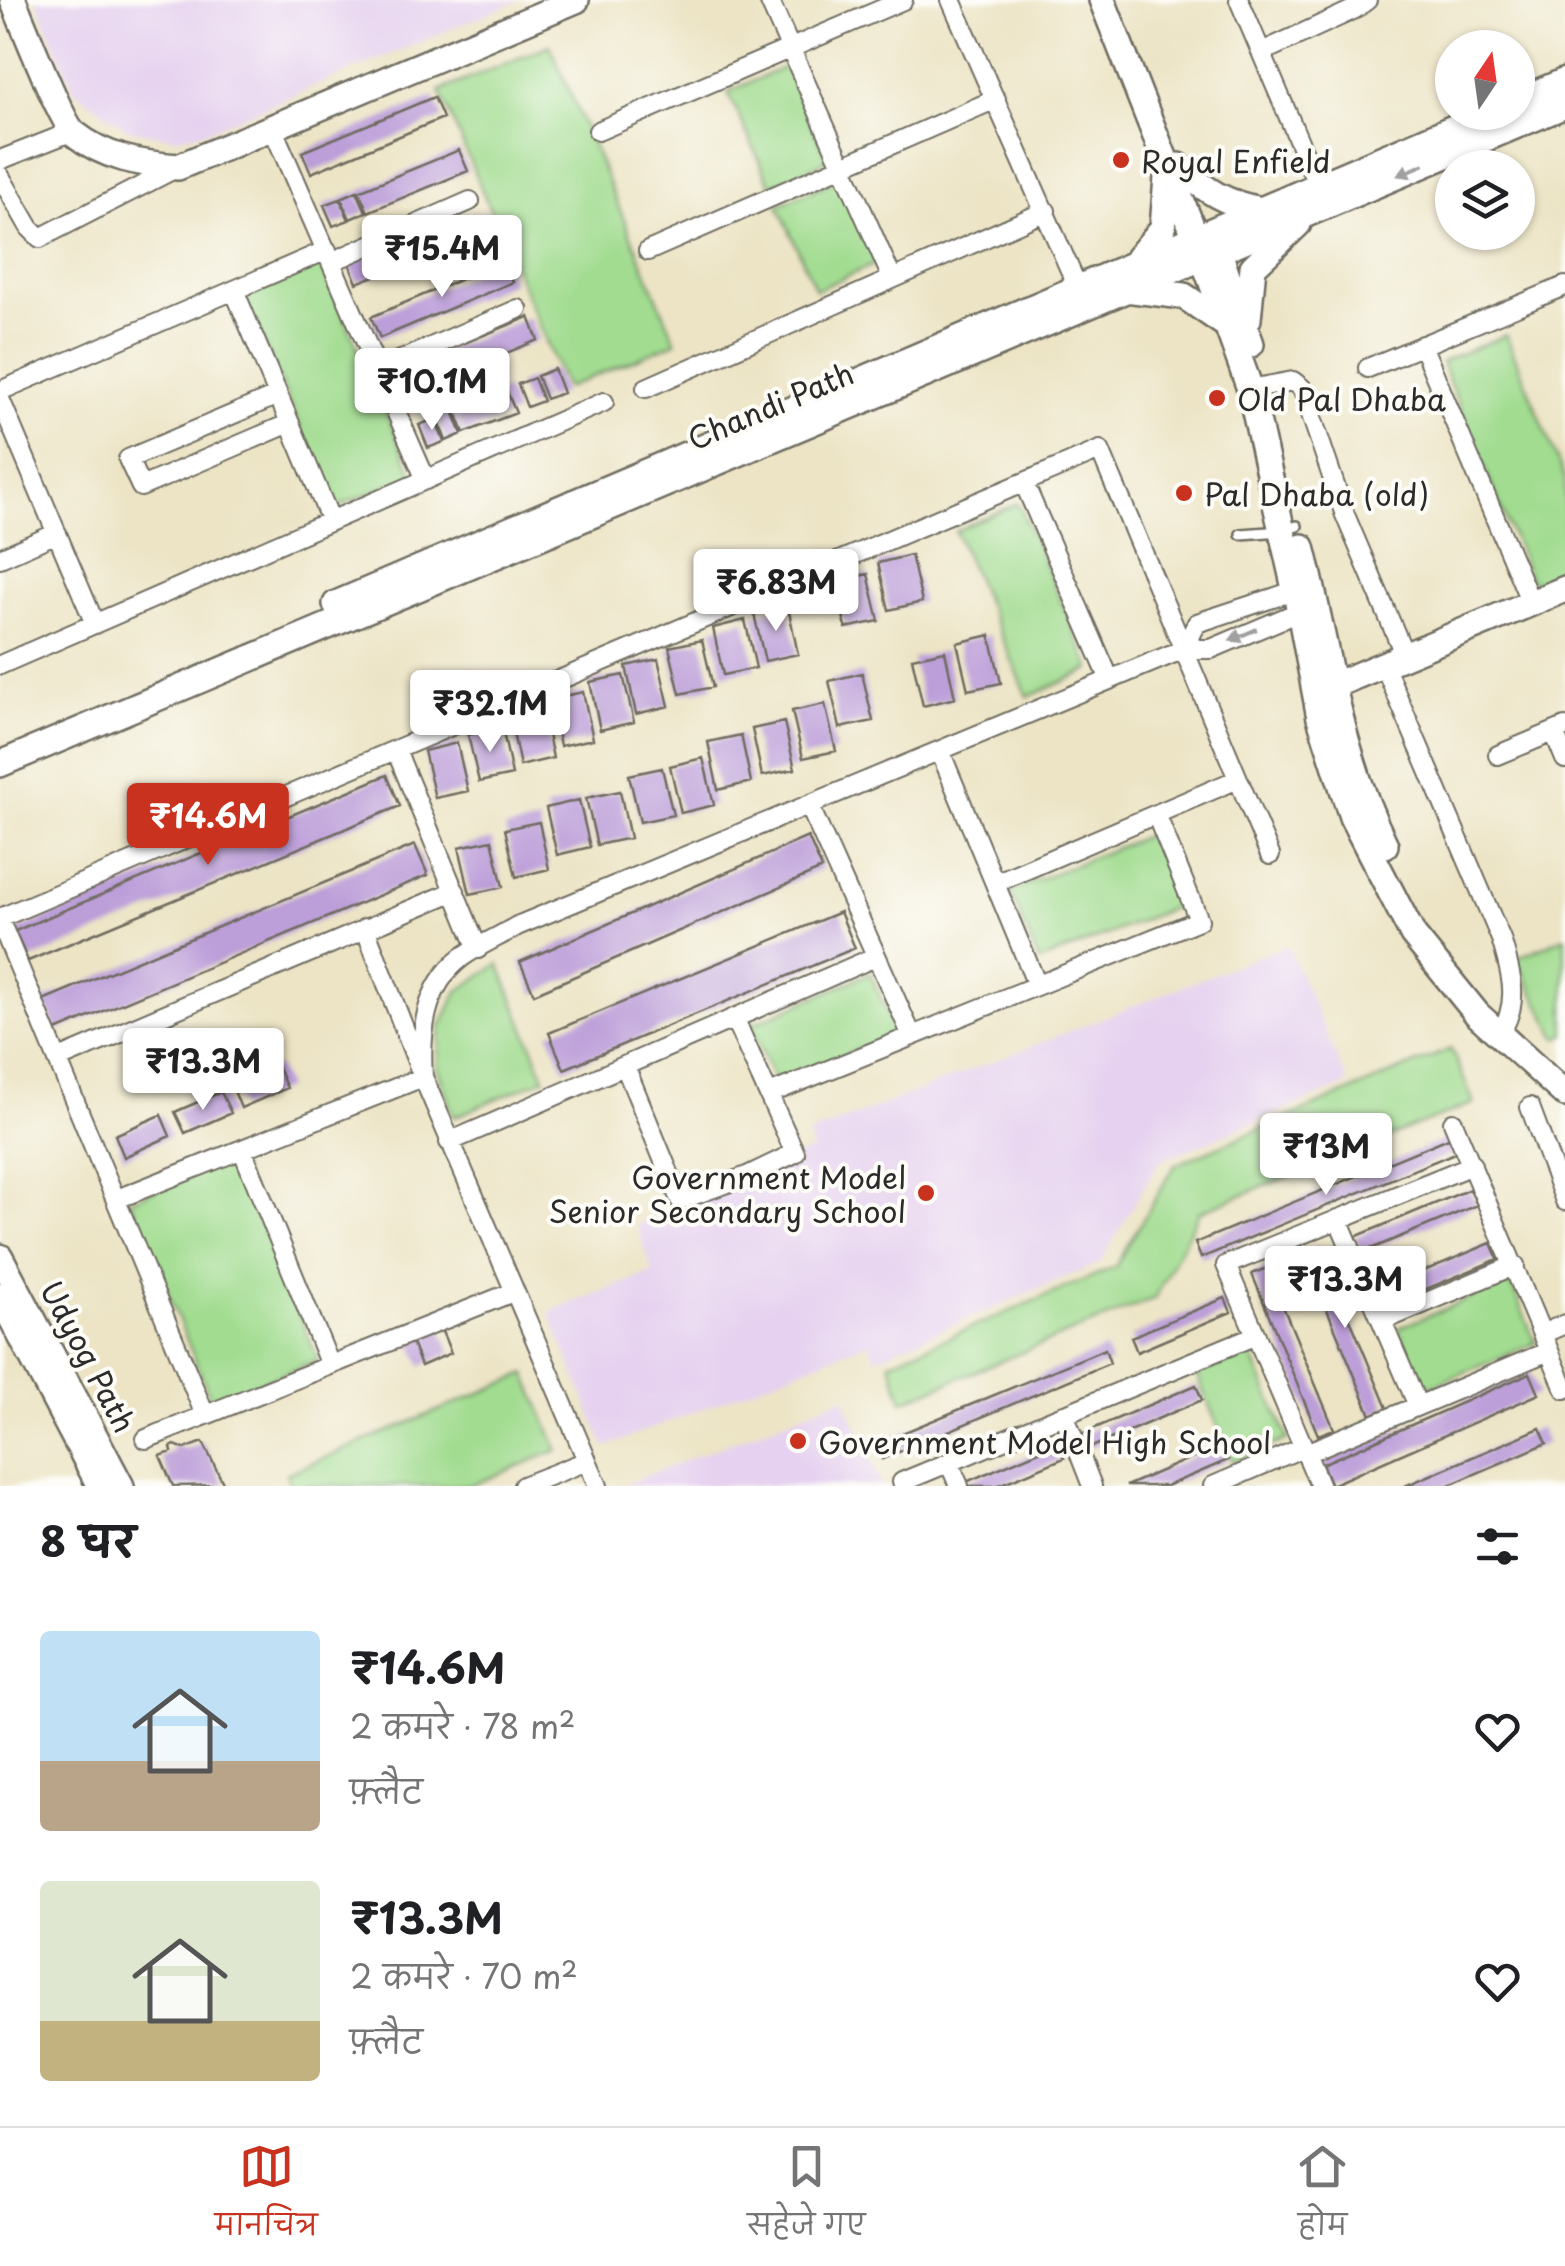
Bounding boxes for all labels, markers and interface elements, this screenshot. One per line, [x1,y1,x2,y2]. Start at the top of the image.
north arrow [1435,30,1535,130]
map controls [1435,30,1535,250]
place label: Royal Enfield [1141,138,1330,183]
marker: Royal Enfield [1110,149,1132,171]
button: layers [1435,150,1535,250]
one-way arrow [1395,163,1425,179]
pin: ₹15.4M [361,215,523,300]
text: ₹15.4M [384,223,500,271]
pin: ₹10.1M [351,348,513,433]
street label: Chandi Path [680,350,860,460]
text: ₹10.1M [377,356,487,404]
place label: Old Pal Dhaba [1237,376,1446,421]
marker: Old Pal Dhaba [1206,387,1228,409]
place label: Pal Dhaba (old) [1204,471,1429,516]
marker: Pal Dhaba (old) [1173,482,1195,504]
pin: ₹6.83M [695,549,857,634]
text: ₹6.83M [715,557,837,605]
one-way arrow [1228,628,1258,644]
pin: ₹32.1M [409,670,571,755]
text: ₹32.1M [432,678,548,726]
pin: ₹14.6M [127,783,289,868]
text: ₹14.6M [149,791,267,839]
pin: ₹13.3M [122,1028,284,1113]
text: ₹13.3M [145,1036,261,1084]
pin: ₹13M [1267,1113,1385,1198]
text: ₹13M [1282,1121,1370,1169]
place label: Government Model Senior Secondary School [549,1154,906,1233]
marker: Government Model Senior Secondary School [915,1182,937,1204]
pin: ₹13.3M [1264,1246,1426,1331]
text: ₹13.3M [1287,1254,1403,1302]
street label: Udyog Path [30,1272,148,1440]
place label: Government Model High School [818,1419,1271,1464]
marker: Government Model High School [787,1430,809,1452]
text: 8 घर [40,1508,136,1571]
icon: filters [1470,1519,1525,1574]
text: ₹14.6M [350,1635,505,1698]
icon: home [120,1671,240,1791]
text: 2 कमरे · 78 m² [350,1702,575,1750]
icon: heart [1470,1704,1525,1759]
text: फ़्लैट [350,1767,423,1815]
text: ₹13.3M [350,1885,503,1948]
icon: home [120,1921,240,2041]
text: 2 कमरे · 70 m² [350,1952,578,2000]
icon: heart [1470,1954,1525,2009]
text: फ़्लैट [350,2017,423,2065]
tab: मानचित्र [215,2139,318,2256]
tab: सहेजे गए [747,2139,865,2256]
tab: होम [1295,2139,1350,2256]

